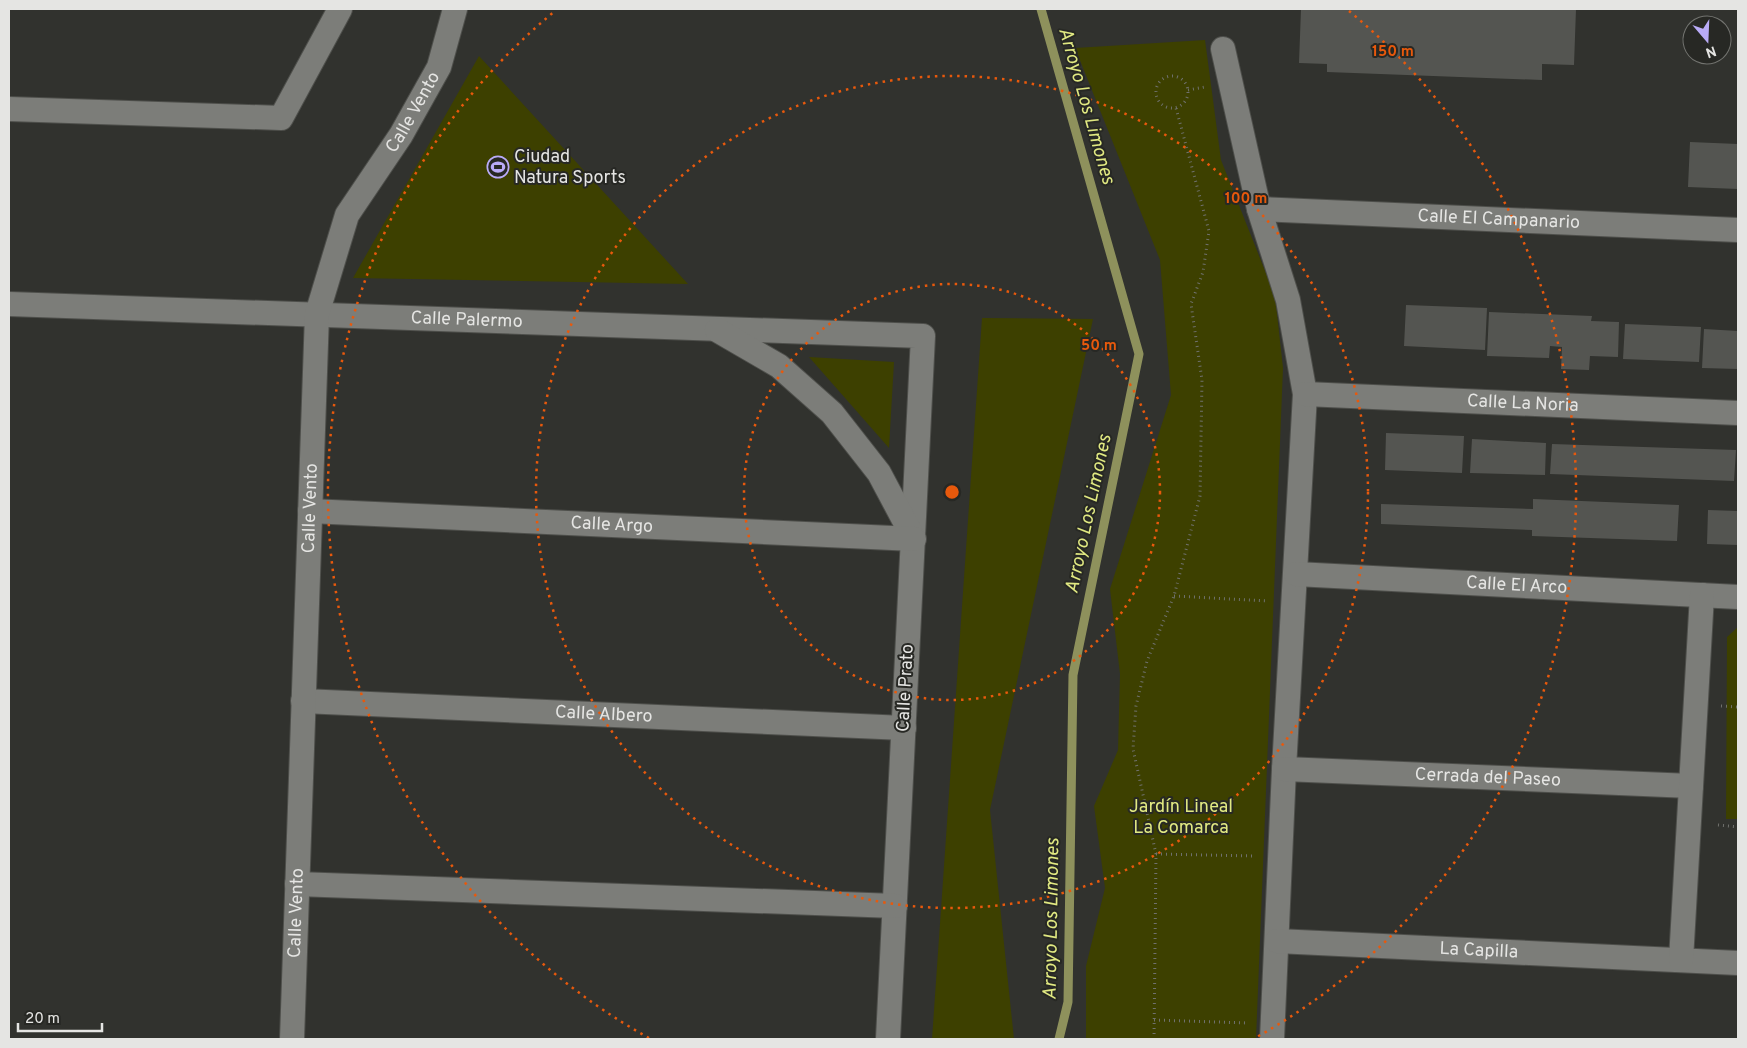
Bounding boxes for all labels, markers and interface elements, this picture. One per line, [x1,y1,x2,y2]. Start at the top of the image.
north arrow [1682,15,1732,65]
water label: Arroyo Los Limones [1052,25,1120,187]
text: N [1703,41,1718,61]
text: 150 m [1372,43,1414,62]
street label: Calle Vento [381,68,446,158]
place label: Ciudad Natura Sports [514,146,626,190]
sports icon: Ciudad Natura Sports [486,155,510,179]
text: 100 m [1225,190,1267,209]
street label: Calle El Campanario [1417,204,1581,235]
street label: Calle Palermo [410,307,523,333]
text: 50 m [1081,337,1117,356]
street label: Calle La Noria [1466,390,1579,417]
water label: Arroyo Los Limones [1060,432,1118,596]
street label: Calle Vento [297,463,323,554]
centre of rings [943,483,961,501]
street label: Calle Argo [570,512,653,538]
street label: Calle El Arco [1465,571,1568,600]
street label: Calle Prato [892,643,920,733]
street label: Calle Albero [554,701,653,728]
street label: Cerrada del Paseo [1414,763,1561,792]
park label: Jardín Lineal La Comarca [1129,796,1233,840]
water label: Arroyo Los Limones [1039,837,1065,1000]
street label: Calle Vento [283,868,309,959]
street label: La Capilla [1439,937,1519,964]
scale bar [18,1000,101,1032]
text: 20 m [25,1010,60,1029]

